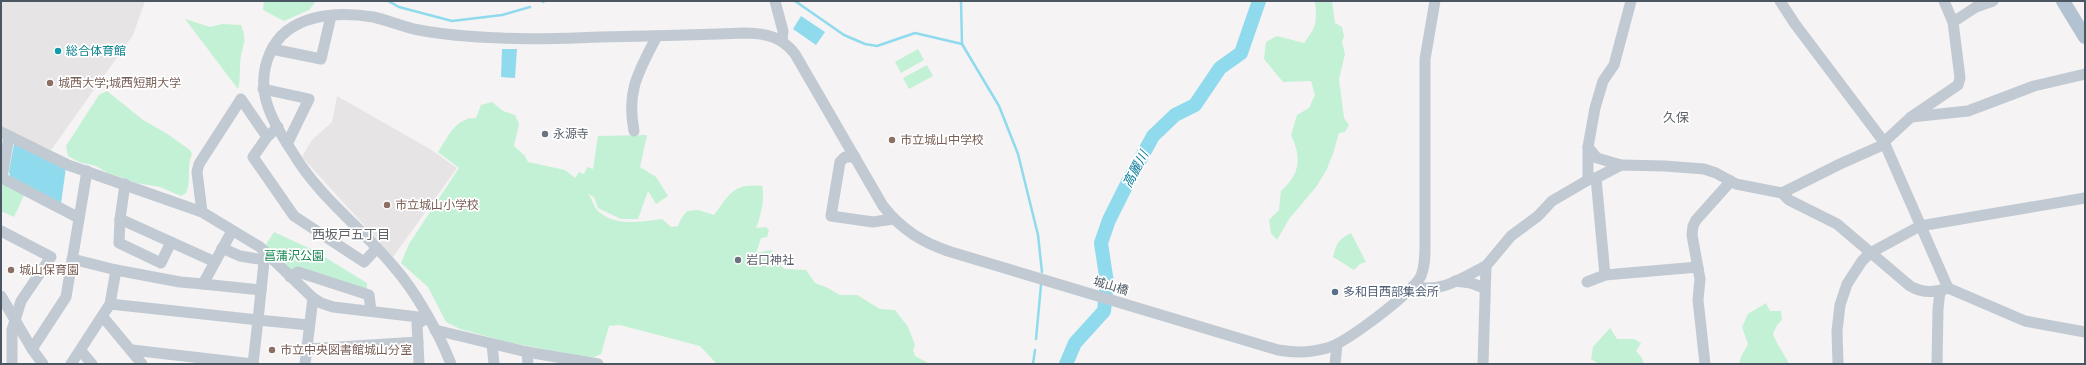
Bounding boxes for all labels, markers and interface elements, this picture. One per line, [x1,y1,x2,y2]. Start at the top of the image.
place label: 総合体育館 [66,44,126,58]
marker: 総合体育館 [53,46,63,56]
place label: 城西大学;城西短期大学 [58,76,181,90]
marker: 城西大学;城西短期大学 [45,78,55,88]
district label: 久保 [1663,110,1689,125]
place label: 永源寺 [553,127,589,141]
marker: 永源寺 [540,129,550,139]
place label: 市立城山中学校 [900,133,984,147]
marker: 市立城山中学校 [887,135,897,145]
water label: 高麗川 [1120,147,1152,190]
place label: 市立城山小学校 [395,198,479,212]
marker: 市立城山小学校 [382,200,392,210]
district label: 西坂戸五丁目 [312,227,390,242]
park label: 菖蒲沢公園 [264,249,324,263]
place label: 岩口神社 [746,253,794,267]
marker: 岩口神社 [733,255,743,265]
place label: 城山保育園 [19,263,79,277]
marker: 城山保育園 [6,265,16,275]
street label: 城山橋 [1092,274,1130,298]
place label: 多和目西部集会所 [1343,285,1439,299]
marker: 多和目西部集会所 [1330,287,1340,297]
place label: 市立中央図書館城山分室 [280,343,412,357]
marker: 市立中央図書館城山分室 [267,345,277,355]

